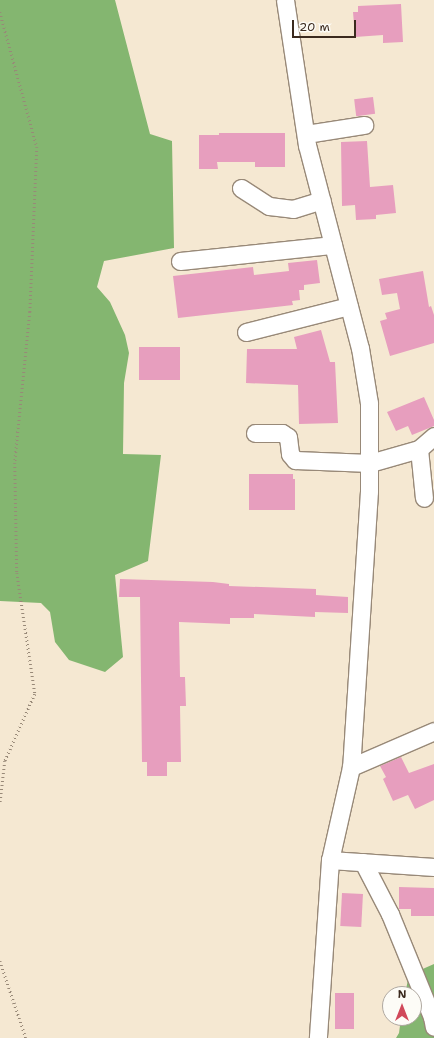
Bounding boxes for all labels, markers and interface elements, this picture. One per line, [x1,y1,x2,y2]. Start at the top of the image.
scale bar [294,12,358,38]
text: 20 m [299,19,330,35]
north arrow [382,986,422,1026]
text: N [398,987,406,1002]

